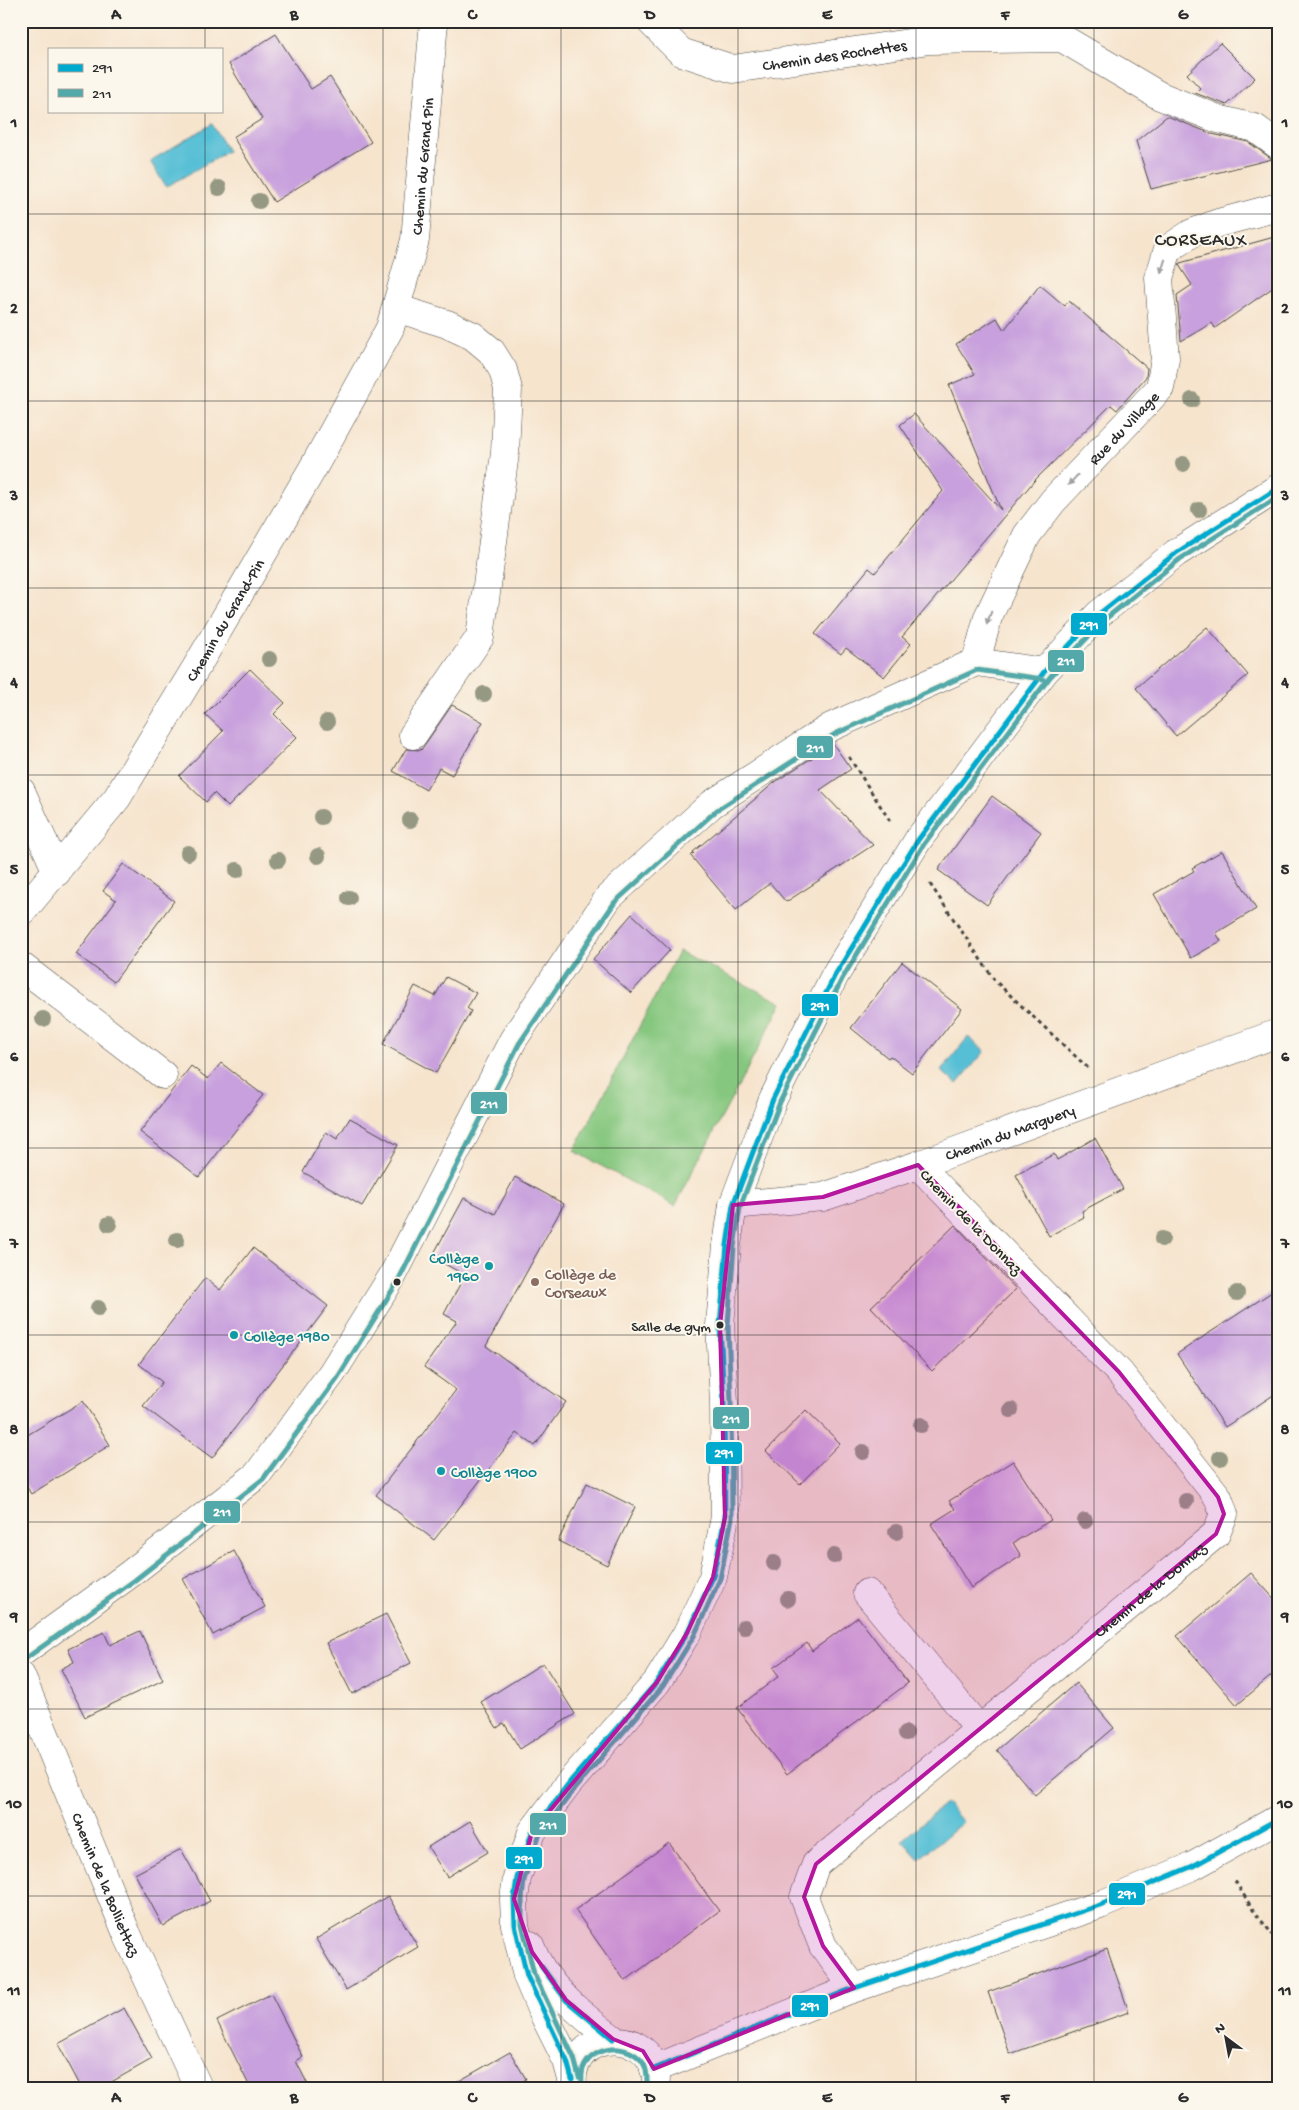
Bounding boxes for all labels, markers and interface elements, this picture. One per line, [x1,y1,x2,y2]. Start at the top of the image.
text: A [110,7,122,26]
text: B [289,7,299,26]
text: C [467,7,478,26]
text: D [643,7,656,26]
text: E [822,7,833,26]
text: F [1000,7,1011,26]
text: G [1178,7,1189,26]
street label: Chemin des Rochettes [762,37,909,77]
legend [48,48,222,112]
text: 291 [92,60,113,78]
text: 211 [92,86,111,104]
street label: Chemin du Grand Pin [409,97,440,236]
text: 1 [10,115,17,134]
text: 1 [1281,115,1288,134]
district label: CORSEAUX [1155,230,1247,253]
one-way arrow [1159,259,1167,274]
text: 2 [10,301,18,320]
text: 2 [1281,301,1289,320]
street label: Rue du Village [1086,388,1165,470]
one-way arrow [1067,474,1079,486]
text: 3 [9,488,18,507]
text: 3 [1280,488,1289,507]
street label: Chemin du Grand-Pin [184,556,271,686]
one-way arrow [985,611,993,626]
line badge: 291 [1070,612,1108,636]
text: 291 [1079,618,1099,635]
line badge: 211 [1047,649,1085,673]
text: 211 [1057,654,1075,671]
text: 4 [9,675,18,694]
text: 4 [1280,675,1289,694]
line badge: 211 [796,735,834,759]
text: 211 [806,741,824,758]
text: 5 [10,862,19,881]
text: 5 [1281,862,1290,881]
line badge: 291 [801,993,839,1017]
text: 291 [810,999,830,1016]
text: 6 [10,1049,19,1068]
text: 6 [1281,1049,1290,1068]
line badge: 211 [470,1091,508,1115]
text: 211 [480,1097,498,1114]
street label: Chemin du Marguery [943,1102,1078,1167]
street label: Chemin de la Donnaz [914,1167,1025,1281]
text: 7 [9,1236,19,1255]
text: 7 [1280,1236,1290,1255]
place label: Collège 1960 [429,1251,480,1288]
marker: Collège 1960 [483,1260,495,1272]
place label: Collège de Corseaux [545,1267,617,1304]
marker: Collège de Corseaux [529,1276,541,1288]
unlabelled marker [392,1277,402,1287]
place label: Salle de gym [631,1319,711,1337]
marker: Salle de gym [715,1320,725,1330]
marker: Collège 1980 [228,1329,240,1341]
place label: Collège 1980 [244,1329,330,1348]
line badge: 211 [712,1406,750,1430]
text: 211 [722,1412,740,1429]
text: 8 [10,1422,19,1441]
text: 8 [1281,1422,1290,1441]
line badge: 291 [705,1441,743,1465]
text: 291 [714,1446,734,1463]
marker: Collège 1900 [435,1465,447,1477]
place label: Collège 1900 [451,1465,537,1484]
line badge: 211 [203,1500,241,1524]
text: 211 [213,1505,231,1522]
street label: Chemin de la Donnaz [1092,1539,1212,1643]
text: 9 [9,1609,18,1628]
text: 9 [1280,1609,1289,1628]
text: 10 [5,1796,22,1815]
text: 10 [1276,1796,1293,1815]
street label: Chemin de la Bolliettaz [65,1811,143,1961]
line badge: 211 [529,1812,567,1836]
text: 211 [539,1818,557,1835]
line badge: 291 [505,1846,543,1870]
text: 291 [514,1852,534,1869]
line badge: 291 [1108,1882,1146,1906]
text: 291 [1117,1887,1137,1904]
text: 11 [7,1983,20,2002]
text: 11 [1278,1983,1291,2002]
line badge: 291 [791,1994,829,2018]
text: 291 [800,1999,820,2016]
north arrow [1202,2012,1252,2062]
text: N [1212,2019,1229,2039]
text: A [110,2090,122,2109]
text: B [289,2090,299,2109]
text: C [467,2090,478,2109]
text: D [643,2090,656,2109]
text: E [822,2090,833,2109]
text: F [1000,2090,1011,2109]
text: G [1178,2090,1189,2109]

